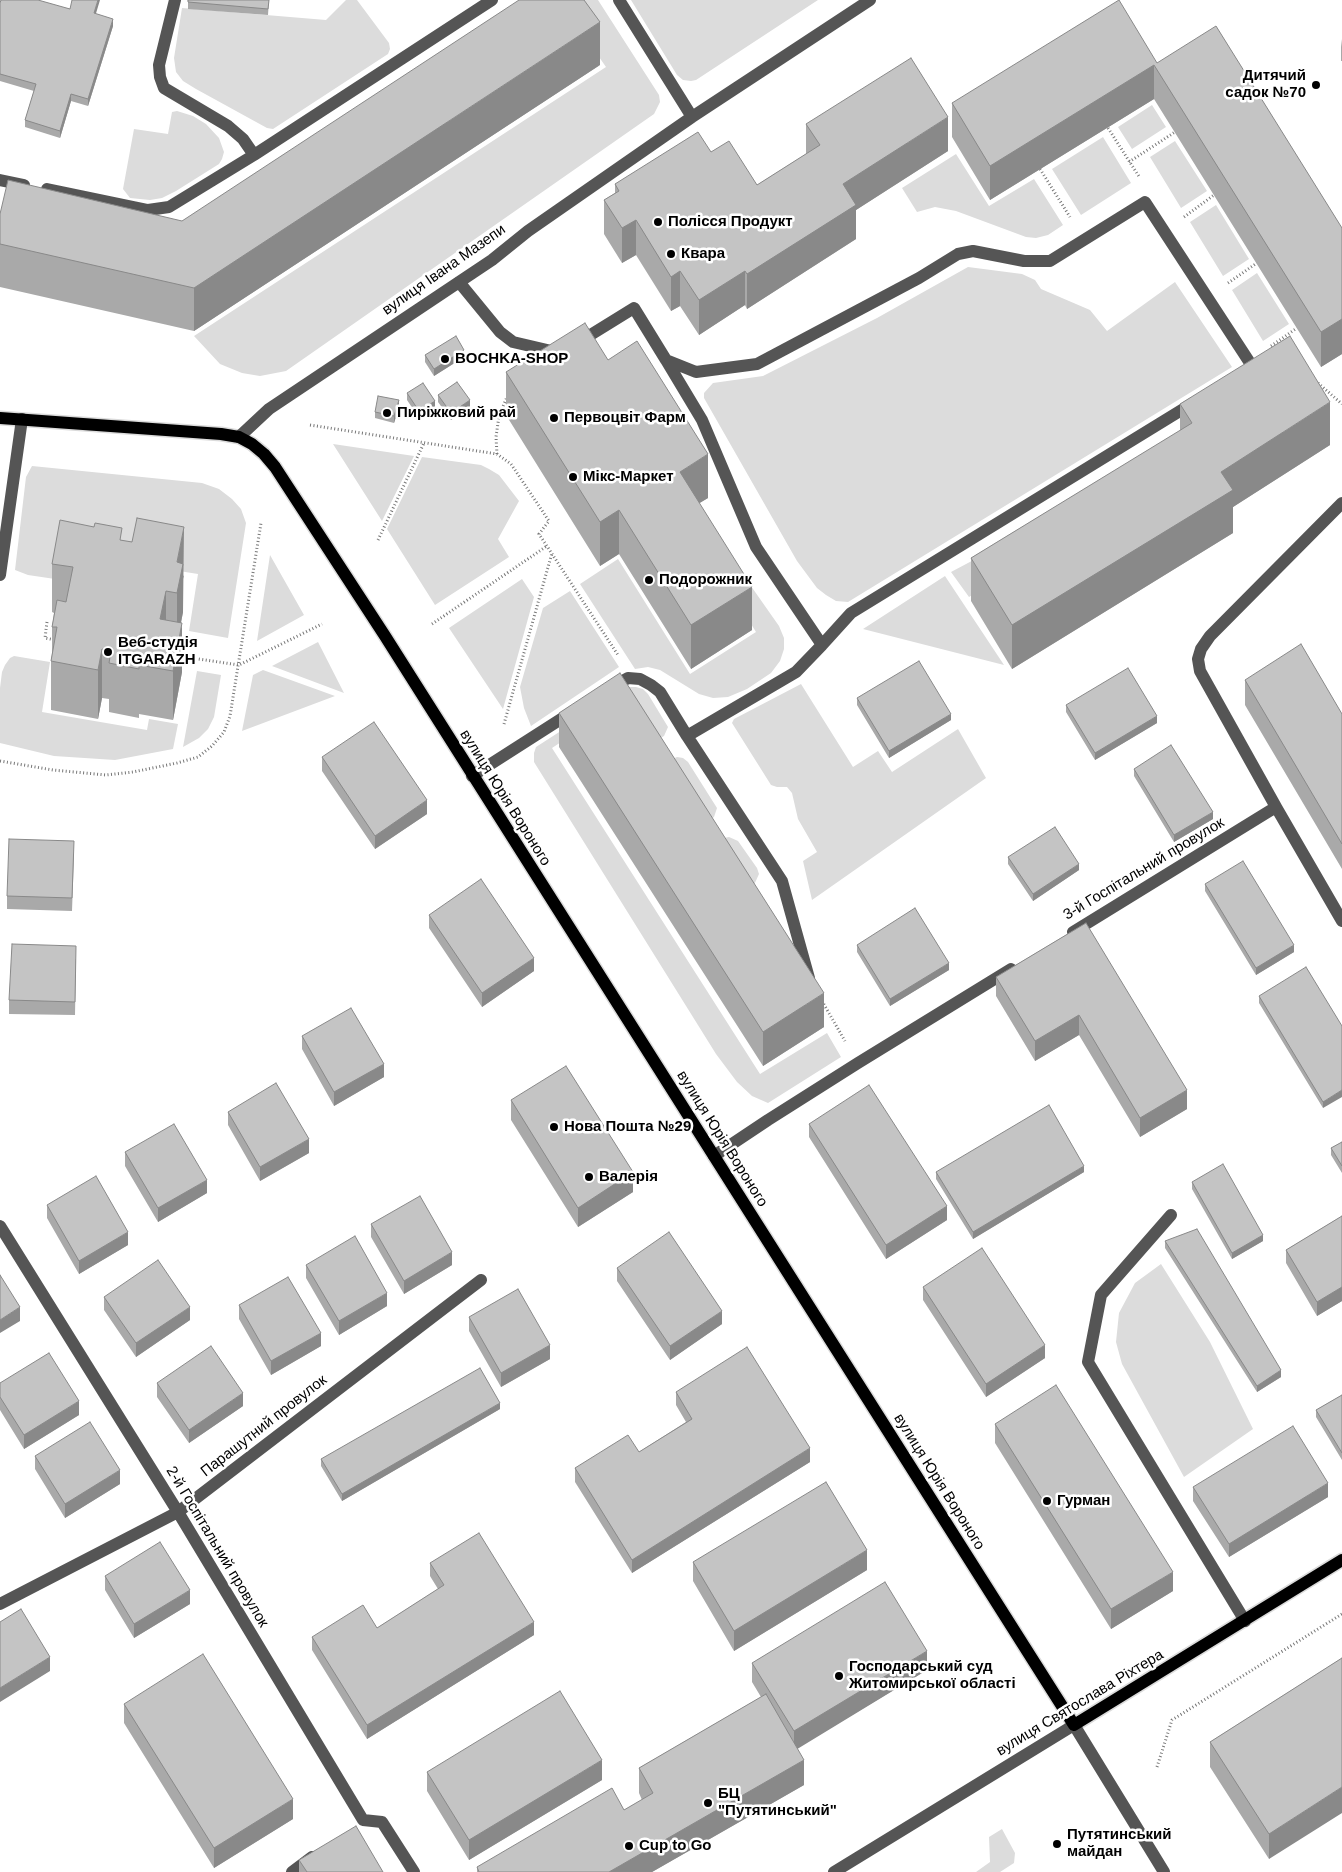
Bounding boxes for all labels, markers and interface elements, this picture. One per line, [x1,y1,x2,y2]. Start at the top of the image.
place label: Дитячий садок №70 [1225,67,1306,102]
marker: Дитячий садок №70 [1310,79,1322,91]
place label: Полісся Продукт [668,213,793,231]
marker: Полісся Продукт [652,216,664,228]
street label: вулиця Івана Мазепи [379,221,509,319]
place label: Квара [681,245,725,263]
marker: Квара [665,248,677,260]
place label: BOCHKA-SHOP [455,350,568,368]
marker: BOCHKA-SHOP [439,353,451,365]
place label: Пиріжковий рай [397,404,516,422]
marker: Пиріжковий рай [381,407,393,419]
place label: Первоцвіт Фарм [564,409,686,427]
marker: Первоцвіт Фарм [548,412,560,424]
place label: Мікс-Маркет [583,468,673,486]
marker: Мікс-Маркет [567,471,579,483]
place label: Подорожник [659,571,752,589]
marker: Подорожник [643,574,655,586]
place label: Веб-студія ITGARAZH [118,634,198,669]
marker: Веб-студія ITGARAZH [102,646,114,658]
street label: вулиця Юрія Вороного [456,727,554,869]
street label: 3-й Госпітальний провулок [1060,814,1228,924]
street label: вулиця Юрія Вороного [673,1068,771,1210]
place label: Нова Пошта №29 [564,1118,691,1136]
marker: Нова Пошта №29 [548,1121,560,1133]
place label: Валерія [599,1168,658,1186]
marker: Валерія [583,1171,595,1183]
street label: Парашутний провулок [197,1371,331,1481]
street label: вулиця Юрія Вороного [890,1411,988,1553]
street label: 2-й Госпітальний провулок [162,1463,272,1631]
place label: Гурман [1057,1492,1110,1510]
marker: Гурман [1041,1495,1053,1507]
street label: вулиця Святослава Ріхтера [993,1646,1167,1760]
place label: Господарський суд Житомирської області [849,1658,1016,1693]
marker: Господарський суд Житомирської області [833,1670,845,1682]
place label: БЦ "Путятинський" [718,1785,837,1820]
marker: БЦ "Путятинський" [702,1797,714,1809]
place label: Путятинський майдан [1067,1826,1172,1861]
place label: Cup to Go [639,1837,711,1855]
marker: Путятинський майдан [1051,1838,1063,1850]
marker: Cup to Go [623,1840,635,1852]

